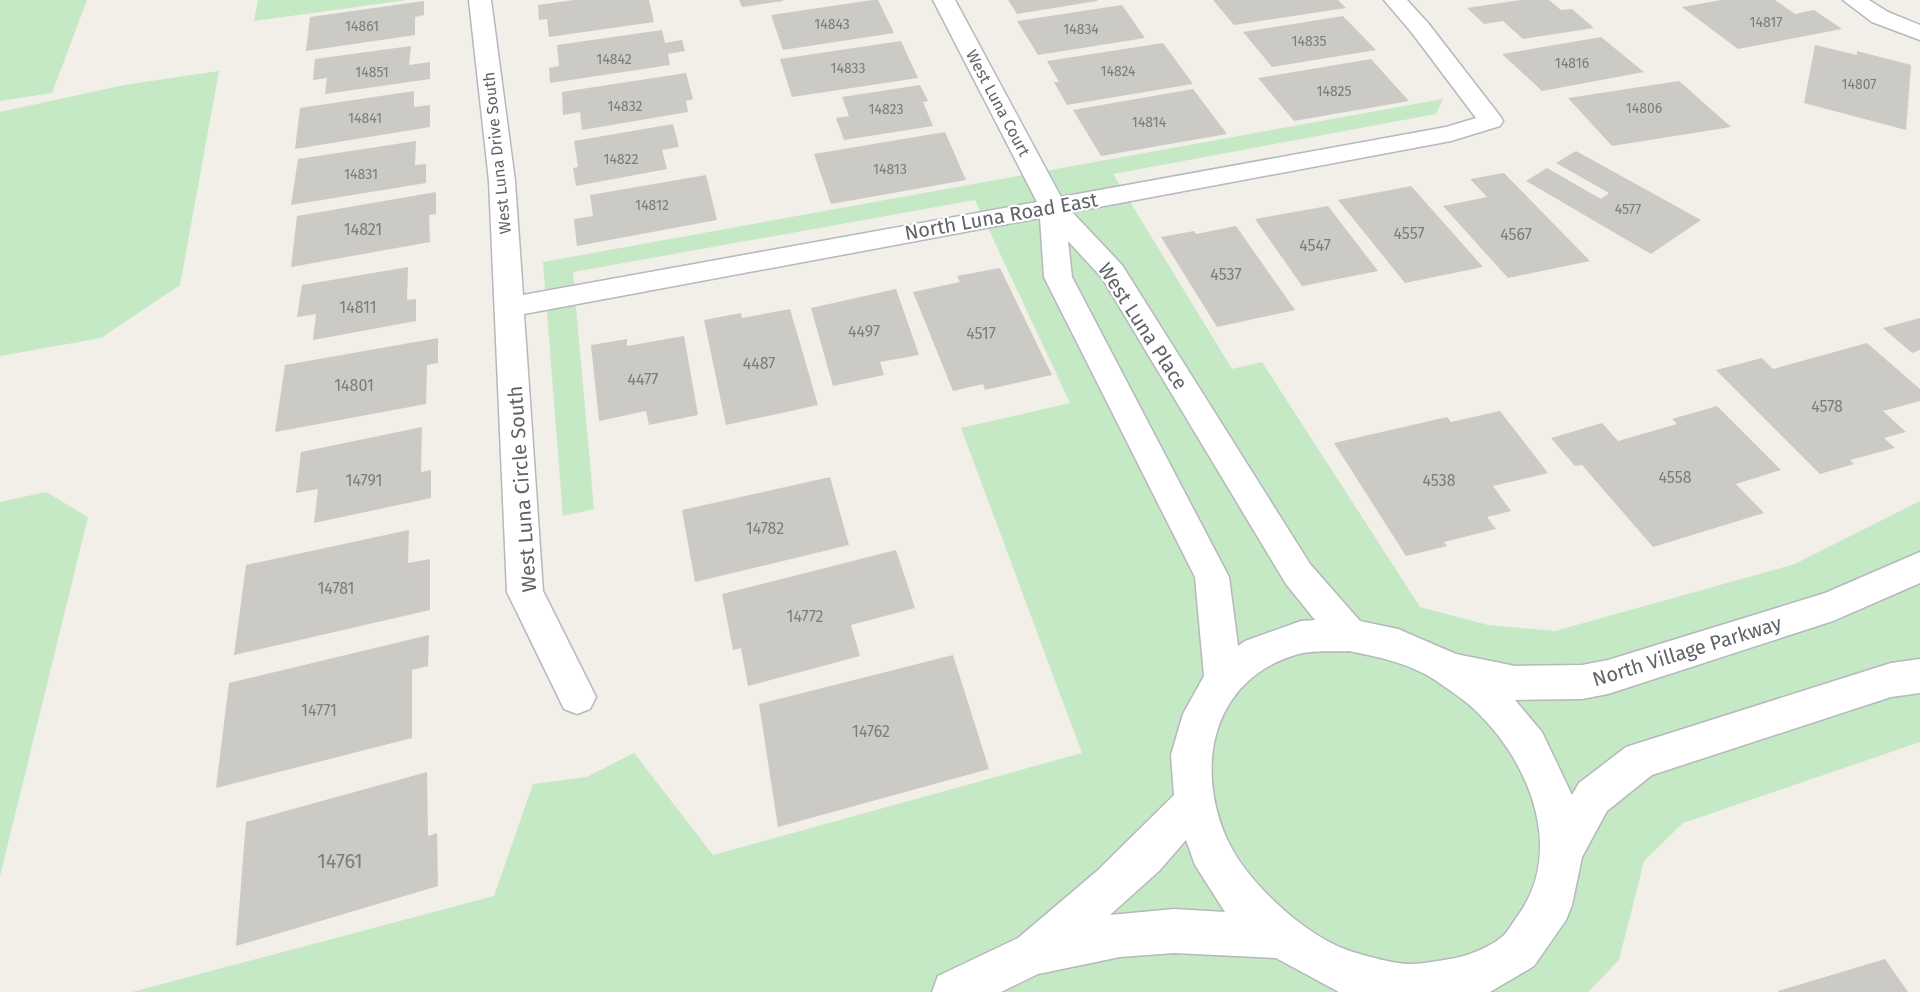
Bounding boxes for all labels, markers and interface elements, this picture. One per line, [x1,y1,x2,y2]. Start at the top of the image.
house number: 14817 [1749,14,1783,31]
house number: 14843 [814,16,850,33]
house number: 14861 [345,18,379,35]
house number: 14834 [1063,21,1099,38]
house number: 14835 [1291,33,1327,50]
street label: West Luna Court [962,47,1034,160]
house number: 14842 [596,51,632,68]
house number: 14816 [1555,55,1589,72]
house number: 14833 [830,60,866,77]
house number: 14824 [1100,63,1136,80]
house number: 14851 [355,64,389,81]
street label: West Luna Drive South [479,71,515,235]
house number: 14807 [1842,76,1876,93]
house number: 14825 [1316,83,1352,100]
house number: 14832 [608,98,643,115]
house number: 14806 [1626,100,1662,117]
house number: 14823 [869,101,903,118]
house number: 14841 [348,110,382,127]
house number: 14814 [1132,114,1167,131]
house number: 14822 [604,151,639,168]
house number: 14813 [873,161,907,178]
house number: 14831 [344,166,378,183]
street label: North Luna Road East [903,187,1100,245]
house number: 14812 [635,197,669,214]
house number: 4577 [1615,201,1641,218]
house number: 14821 [344,220,382,239]
house number: 4557 [1393,224,1425,243]
house number: 4567 [1500,225,1532,244]
house number: 4547 [1299,236,1331,255]
street label: West Luna Place [1093,258,1193,394]
house number: 4537 [1210,265,1242,284]
house number: 14811 [339,298,377,317]
house number: 4497 [848,322,880,341]
house number: 4517 [966,324,996,343]
house number: 4487 [743,354,775,373]
house number: 4477 [628,370,658,389]
house number: 14801 [334,376,374,395]
street label: West Luna Circle South [503,385,541,593]
house number: 4578 [1811,397,1843,416]
house number: 4558 [1658,468,1692,487]
house number: 14791 [346,471,382,490]
house number: 4538 [1422,471,1456,490]
house number: 14782 [746,519,784,538]
house number: 14781 [317,579,355,598]
house number: 14772 [787,607,824,626]
street label: North Village Parkway [1590,611,1785,691]
house number: 14771 [301,701,337,720]
house number: 14762 [852,722,890,741]
house number: 14761 [317,849,363,873]

